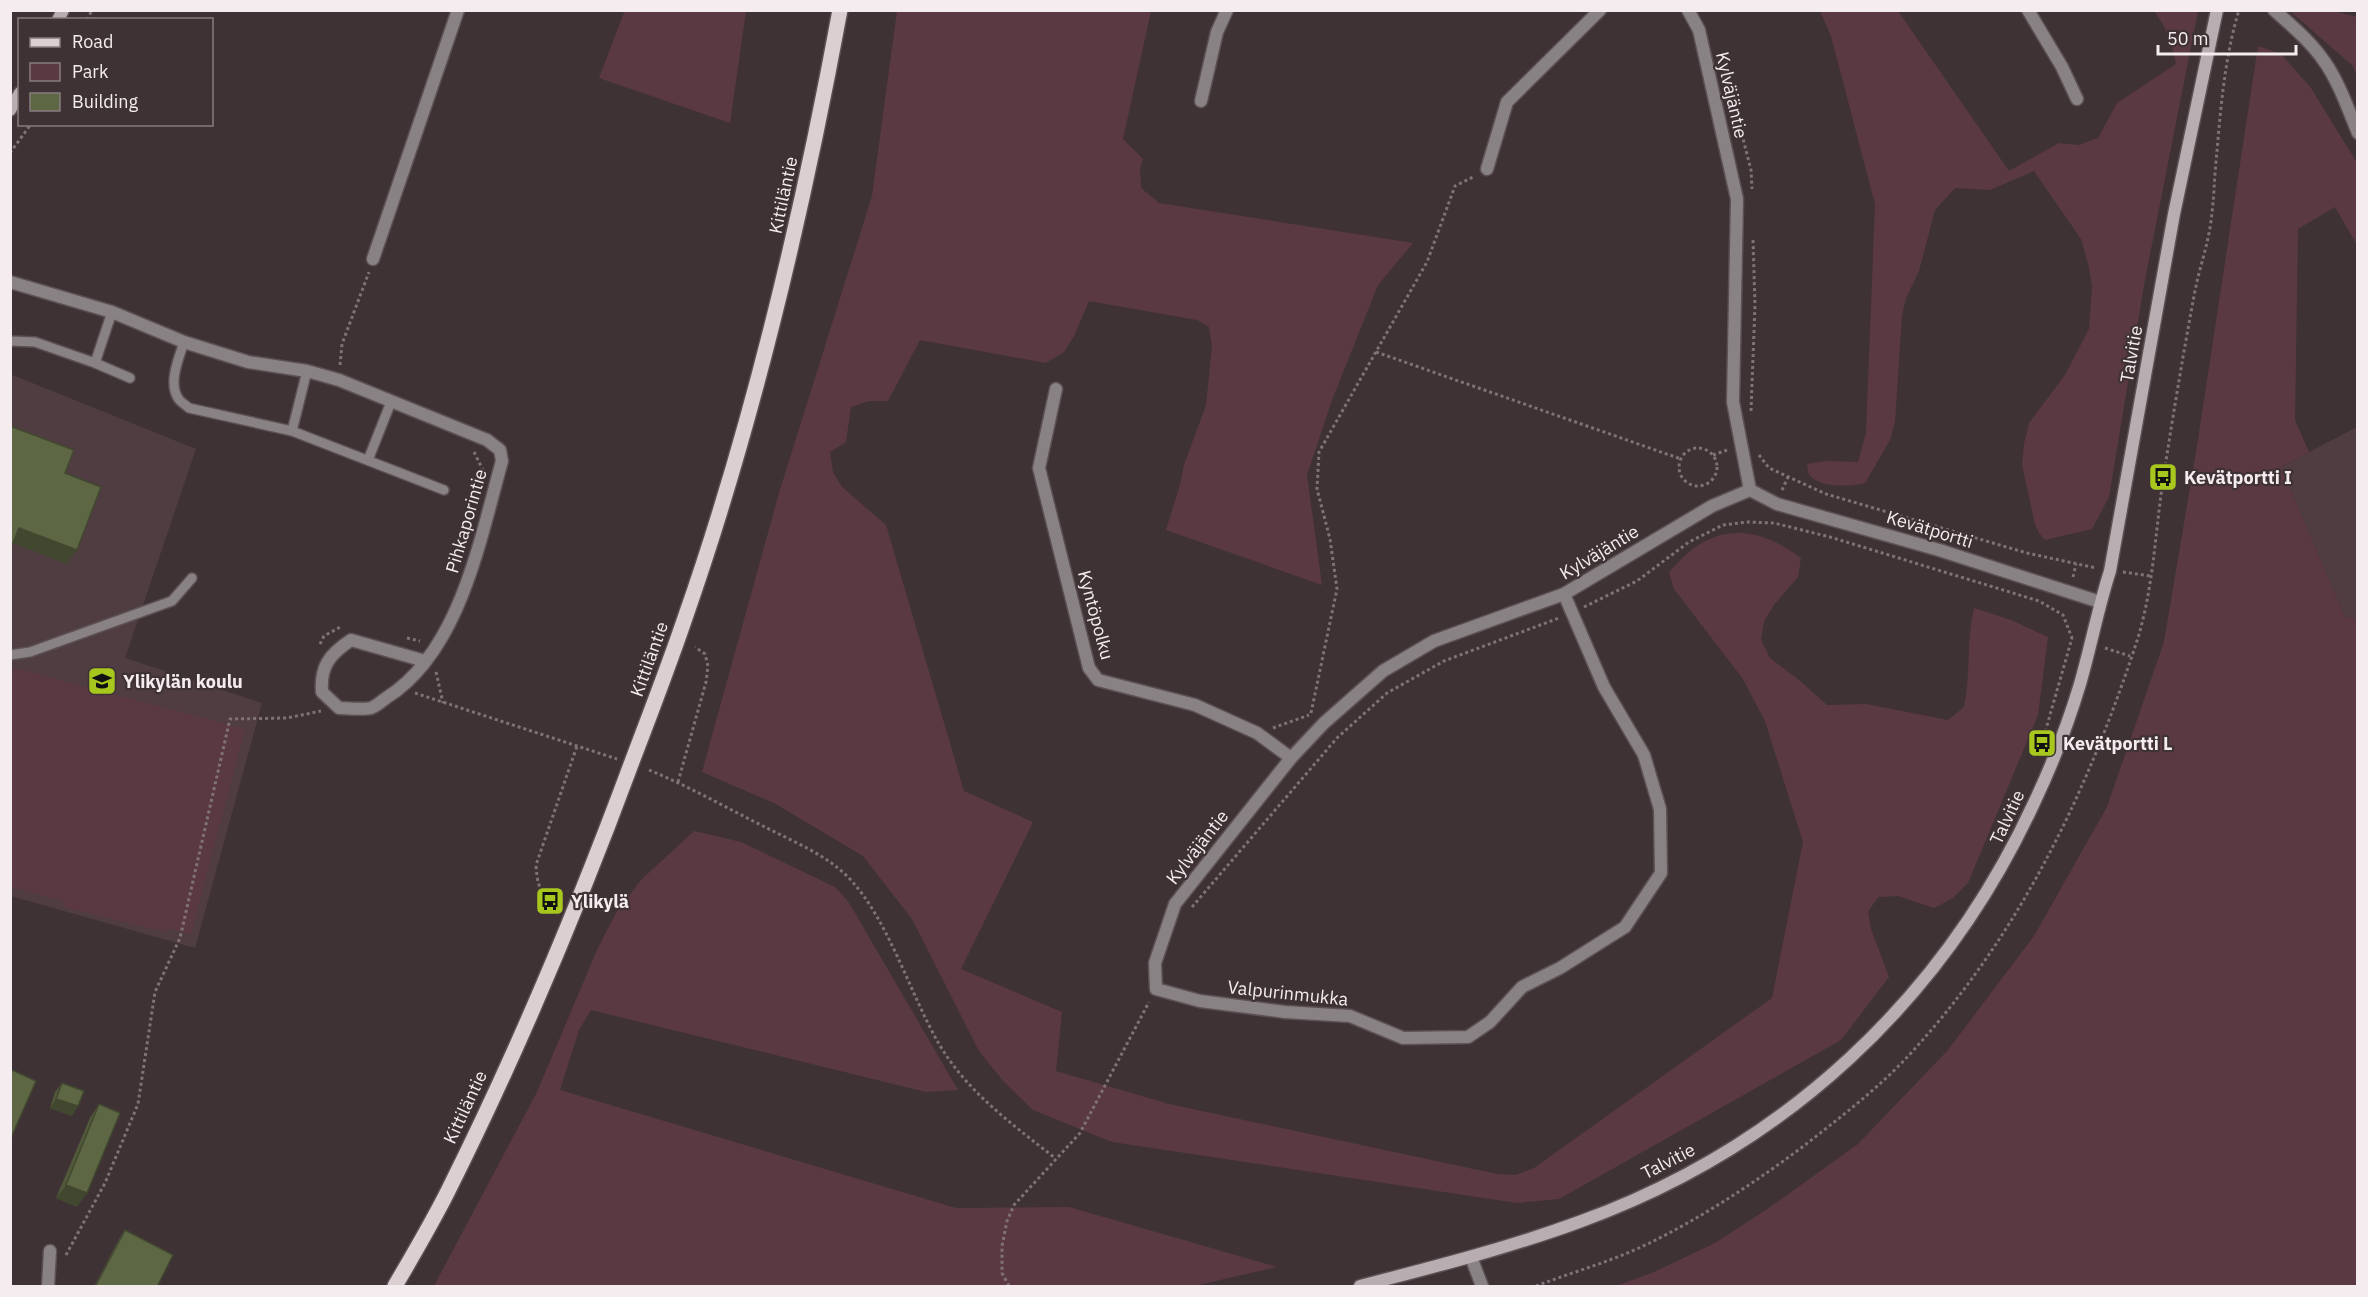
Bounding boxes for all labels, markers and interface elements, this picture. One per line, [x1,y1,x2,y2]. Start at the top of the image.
legend [18,18,213,126]
scale bar [2158,18,2296,56]
text: 50 m [2167,27,2209,50]
text: Road [72,30,113,53]
street label: Kylväjäntie [1711,49,1753,141]
text: Park [72,60,109,83]
text: Building [72,90,139,113]
street label: Kittiläntie [764,154,802,236]
street label: Talvitie [2115,324,2147,384]
bus stop icon: Kevätportti I [2147,461,2179,493]
street label: Pihkaporintie [440,466,492,576]
place label: Kevätportti I [2184,466,2292,489]
street label: Kevätportti [1884,505,1976,553]
street label: Kylväjäntie [1555,519,1643,585]
street label: Kyntöpolku [1073,568,1119,662]
street label: Kittiläntie [625,618,673,700]
school or university icon: Ylikylän koulu [86,665,118,697]
place label: Ylikylän koulu [123,670,243,693]
bus stop icon: Kevätportti L [2026,727,2058,759]
place label: Kevätportti L [2063,732,2173,755]
street label: Talvitie [1984,786,2030,848]
street label: Kylväjäntie [1161,805,1233,889]
bus stop icon: Ylikylä [534,885,566,917]
place label: Ylikylä [571,890,629,913]
street label: Valpurinmukka [1226,975,1350,1011]
street label: Kittiläntie [438,1067,492,1147]
street label: Talvitie [1637,1138,1699,1184]

